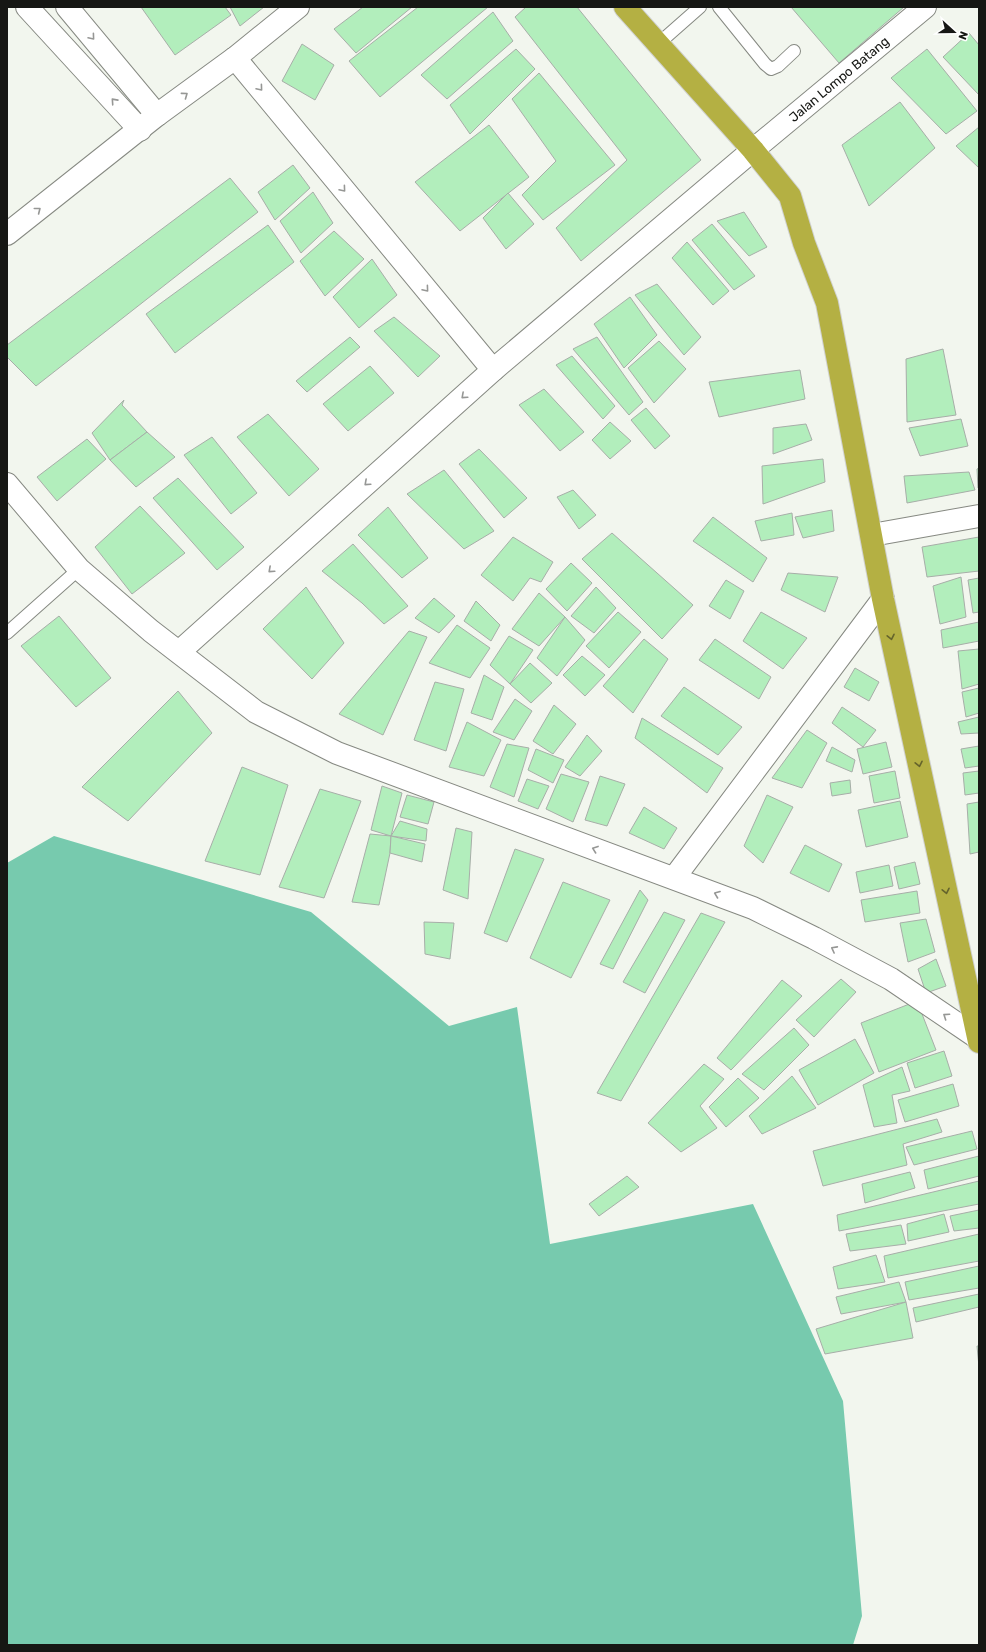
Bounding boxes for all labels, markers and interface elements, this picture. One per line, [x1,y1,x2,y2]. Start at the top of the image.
north arrow [934,12,974,52]
text: N [955,29,970,42]
one-way arrow [88,32,95,40]
street label: Jalan Lompo Batang [786,33,892,125]
one-way arrow [255,84,262,91]
one-way arrow [180,93,187,100]
one-way arrow [111,98,118,106]
one-way arrow [338,184,345,191]
one-way arrow [33,207,40,214]
one-way arrow [421,284,428,291]
one-way arrow [461,392,469,399]
one-way arrow [364,479,372,486]
one-way arrow [268,566,275,573]
one-way arrow [887,634,895,640]
one-way arrow [914,761,922,767]
one-way arrow [591,845,598,853]
one-way arrow [942,888,950,894]
one-way arrow [713,891,720,899]
one-way arrow [831,946,839,954]
one-way arrow [943,1014,950,1021]

